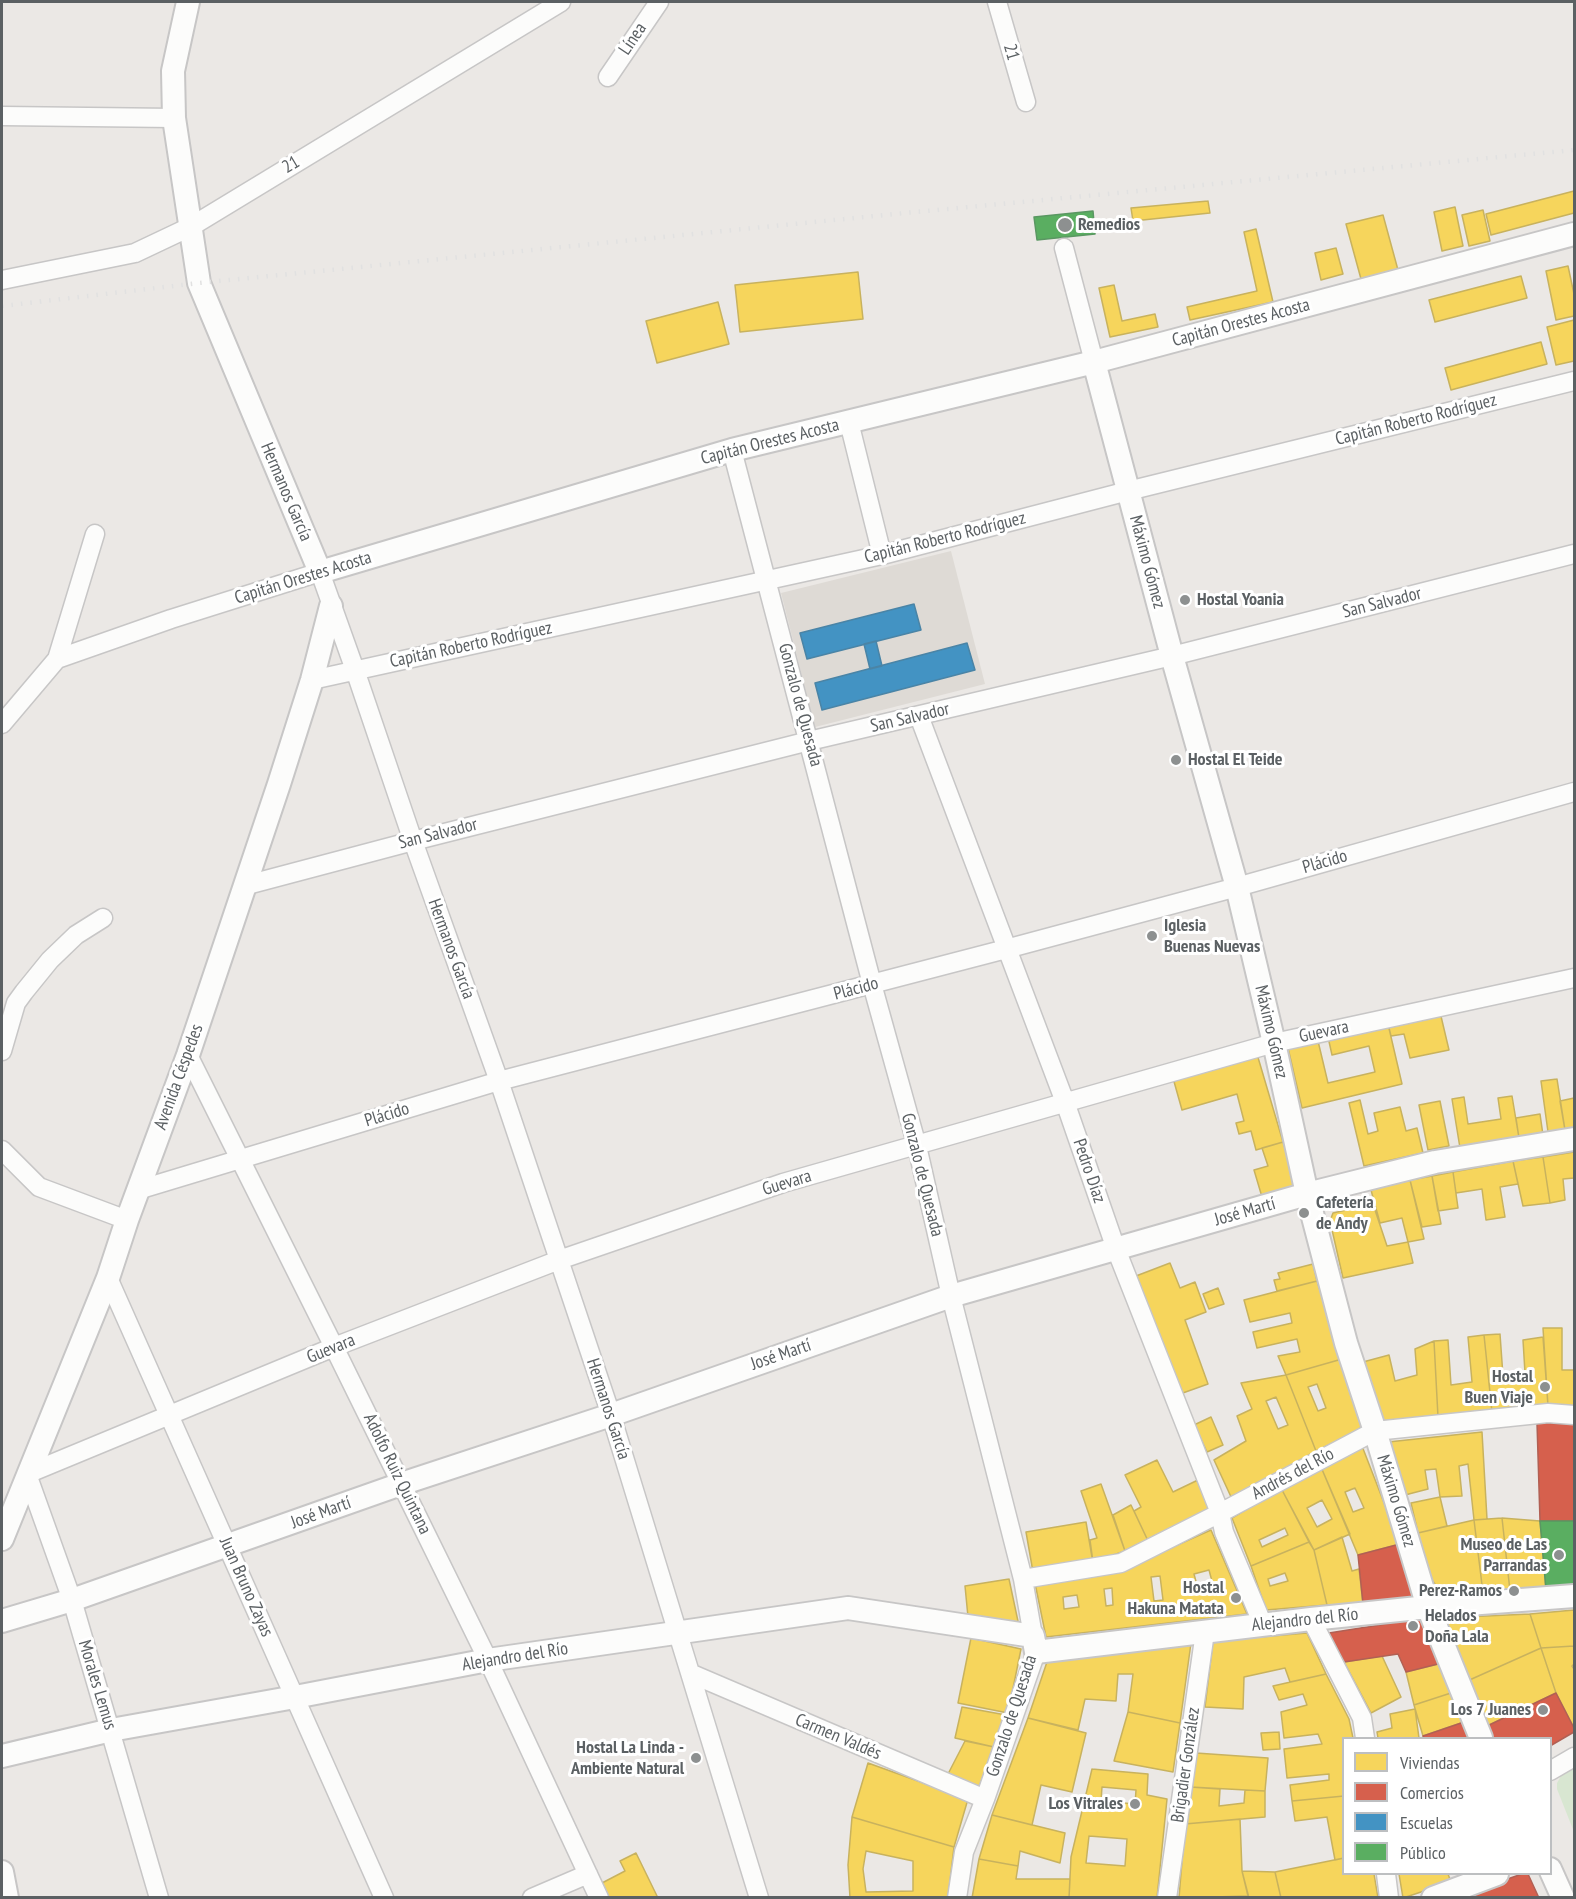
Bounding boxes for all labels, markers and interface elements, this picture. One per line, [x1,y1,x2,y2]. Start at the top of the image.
street label: Línea [615,19,651,59]
street label: 21 [998,41,1024,63]
street label: 21 [278,152,304,178]
place label: Remedios [1078,214,1140,236]
marker: Remedios [1056,216,1074,234]
street label: Capitán Orestes Acosta [1170,294,1312,352]
street label: Capitán Roberto Rodríguez [1333,390,1499,450]
street label: Capitán Orestes Acosta [699,414,841,470]
street label: Hermanos García [256,439,316,545]
street label: Capitán Roberto Rodríguez [862,508,1028,568]
street label: Máximo Gómez [1124,513,1170,611]
street label: Capitán Orestes Acosta [232,547,374,609]
street label: San Salvador [1340,583,1424,623]
place label: Hostal Yoania [1197,589,1284,611]
marker: Hostal Yoania [1178,593,1192,607]
street label: Capitán Roberto Rodríguez [388,617,554,673]
street label: Gonzalo de Quesada [773,641,827,769]
street label: San Salvador [868,698,952,738]
place label: Hostal El Teide [1188,749,1283,771]
marker: Hostal El Teide [1169,753,1183,767]
street label: San Salvador [396,814,480,854]
street label: Plácido [1300,845,1350,879]
street label: Hermanos García [423,896,479,1002]
place label: Iglesia Buenas Nuevas [1164,915,1260,958]
marker: Iglesia Buenas Nuevas [1145,929,1159,943]
street label: Plácido [831,973,881,1005]
street label: Máximo Gómez [1250,983,1292,1081]
street label: Guevara [1297,1016,1351,1048]
street label: Avenida Céspedes [150,1021,208,1133]
street label: Plácido [362,1098,412,1132]
street label: Gonzalo de Quesada [896,1111,948,1239]
street label: Pedro Díaz [1068,1136,1110,1206]
street label: Guevara [760,1165,814,1201]
place label: Cafetería de Andy [1316,1192,1374,1234]
street label: José Martí [1212,1193,1278,1231]
marker: Cafetería de Andy [1297,1206,1311,1220]
street label: Guevara [304,1330,358,1368]
street label: José Martí [748,1335,814,1375]
street label: Hermanos García [582,1356,634,1462]
place label: Hostal Buen Viaje [1464,1366,1533,1408]
marker: Hostal Buen Viaje [1538,1380,1552,1394]
street label: Adolfo Ruiz Quintana [358,1410,436,1538]
street label: Andrés del Río [1248,1443,1338,1505]
street label: Máximo Gómez [1372,1452,1420,1550]
street label: José Martí [288,1492,354,1534]
street label: Juan Bruno Zayas [214,1534,278,1640]
place label: Museo de Las Parrandas [1461,1534,1547,1576]
marker: Museo de Las Parrandas [1552,1548,1566,1562]
place label: Hostal Hakuna Matata [1128,1577,1224,1620]
place label: Perez-Ramos [1419,1580,1502,1602]
marker: Perez-Ramos [1507,1584,1521,1598]
marker: Hostal Hakuna Matata [1229,1591,1243,1605]
street label: Alejandro del Río [1251,1604,1359,1636]
place label: Helados Doña Lala [1425,1605,1489,1648]
marker: Helados Doña Lala [1406,1619,1420,1633]
street label: Morales Lemus [73,1638,121,1732]
street label: Alejandro del Río [460,1638,570,1676]
street label: Gonzalo de Quesada [982,1653,1042,1779]
place label: Los 7 Juanes [1451,1699,1531,1721]
marker: Los 7 Juanes [1536,1703,1550,1717]
street label: Brigadier González [1167,1706,1205,1824]
street label: Carmen Valdés [792,1709,884,1765]
place label: Hostal La Linda - Ambiente Natural [571,1737,684,1780]
legend [1342,1737,1552,1875]
marker: Hostal La Linda - Ambiente Natural [689,1751,703,1765]
text: Viviendas [1400,1751,1460,1774]
text: Comercios [1400,1781,1464,1804]
place label: Los Vitrales [1048,1793,1123,1815]
marker: Los Vitrales [1128,1797,1142,1811]
text: Escuelas [1400,1811,1453,1834]
text: Público [1400,1841,1446,1864]

